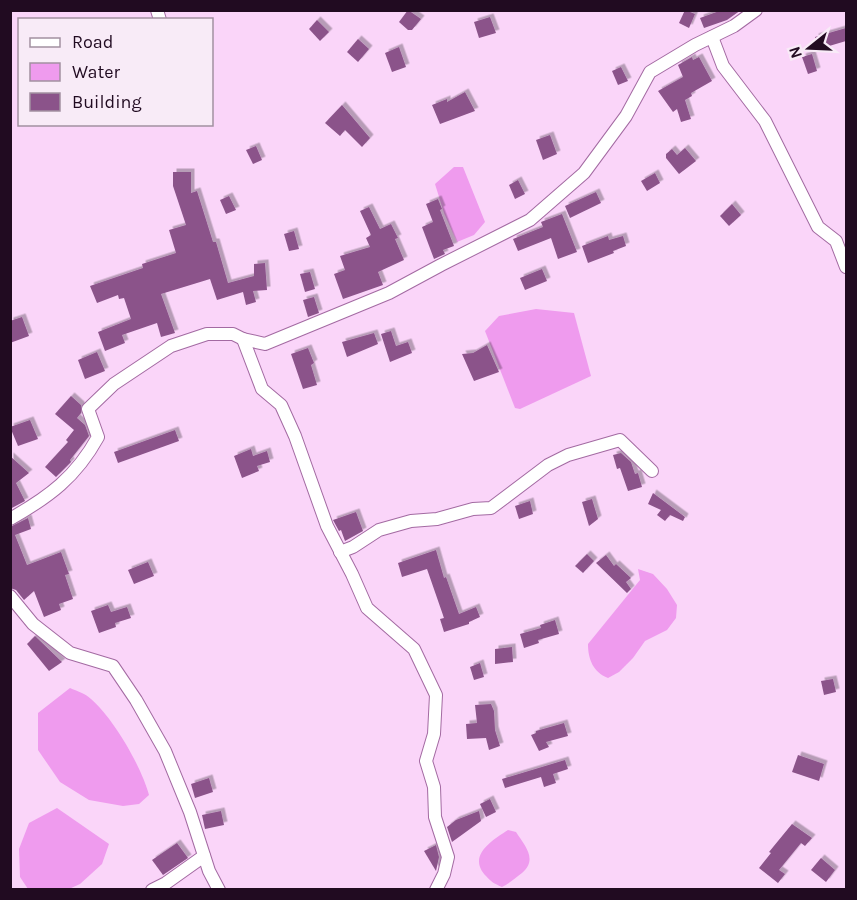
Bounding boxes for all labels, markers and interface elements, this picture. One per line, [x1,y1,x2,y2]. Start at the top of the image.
legend [18,18,213,126]
north arrow [779,18,839,78]
text: Road [72,31,113,53]
text: N [784,44,806,61]
text: Water [72,61,120,83]
text: Building [72,91,142,113]

